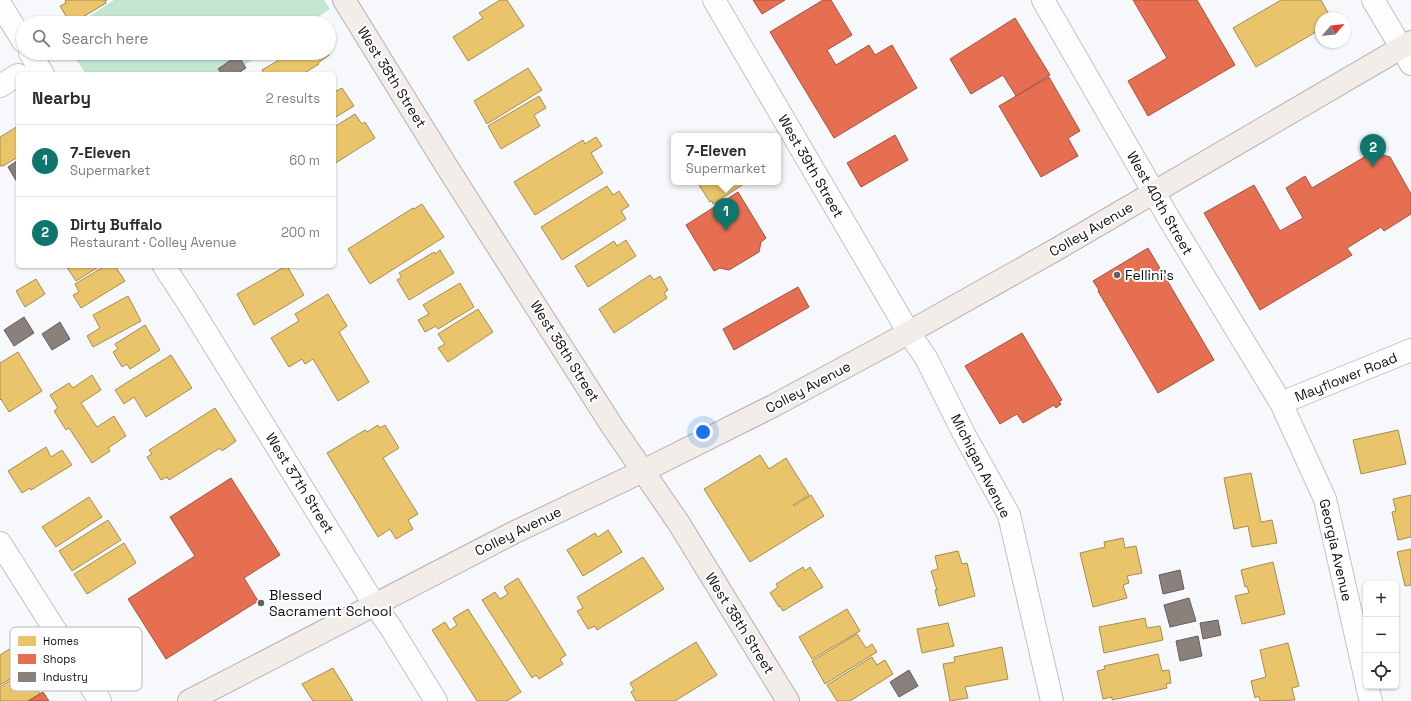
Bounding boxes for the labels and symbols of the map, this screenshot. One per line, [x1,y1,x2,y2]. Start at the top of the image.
north arrow [1315,12,1351,48]
street label: West 38th Street [354,23,430,131]
street label: West 39th Street [774,111,848,221]
pin: 2 [1360,134,1386,167]
street label: West 40th Street [1123,148,1197,258]
pin: 1 [713,198,739,231]
street label: Colley Avenue [1046,198,1136,260]
place label: Fellini's [1125,266,1174,284]
marker: Fellini's [1112,270,1122,280]
street label: West 38th Street [527,297,603,405]
street label: Mayflower Road [1292,348,1400,406]
street label: Colley Avenue [762,357,854,417]
street label: Michigan Avenue [947,411,1015,521]
your location [693,422,713,442]
street label: West 37th Street [262,429,338,537]
street label: Georgia Avenue [1315,497,1357,603]
street label: Colley Avenue [472,502,564,560]
street label: West 38th Street [702,569,778,677]
place label: Blessed Sacrament School [269,586,392,620]
marker: Blessed Sacrament School [256,598,266,608]
legend [10,627,142,691]
text: Homes [43,634,79,648]
text: Shops [43,652,76,666]
text: Industry [43,670,88,684]

